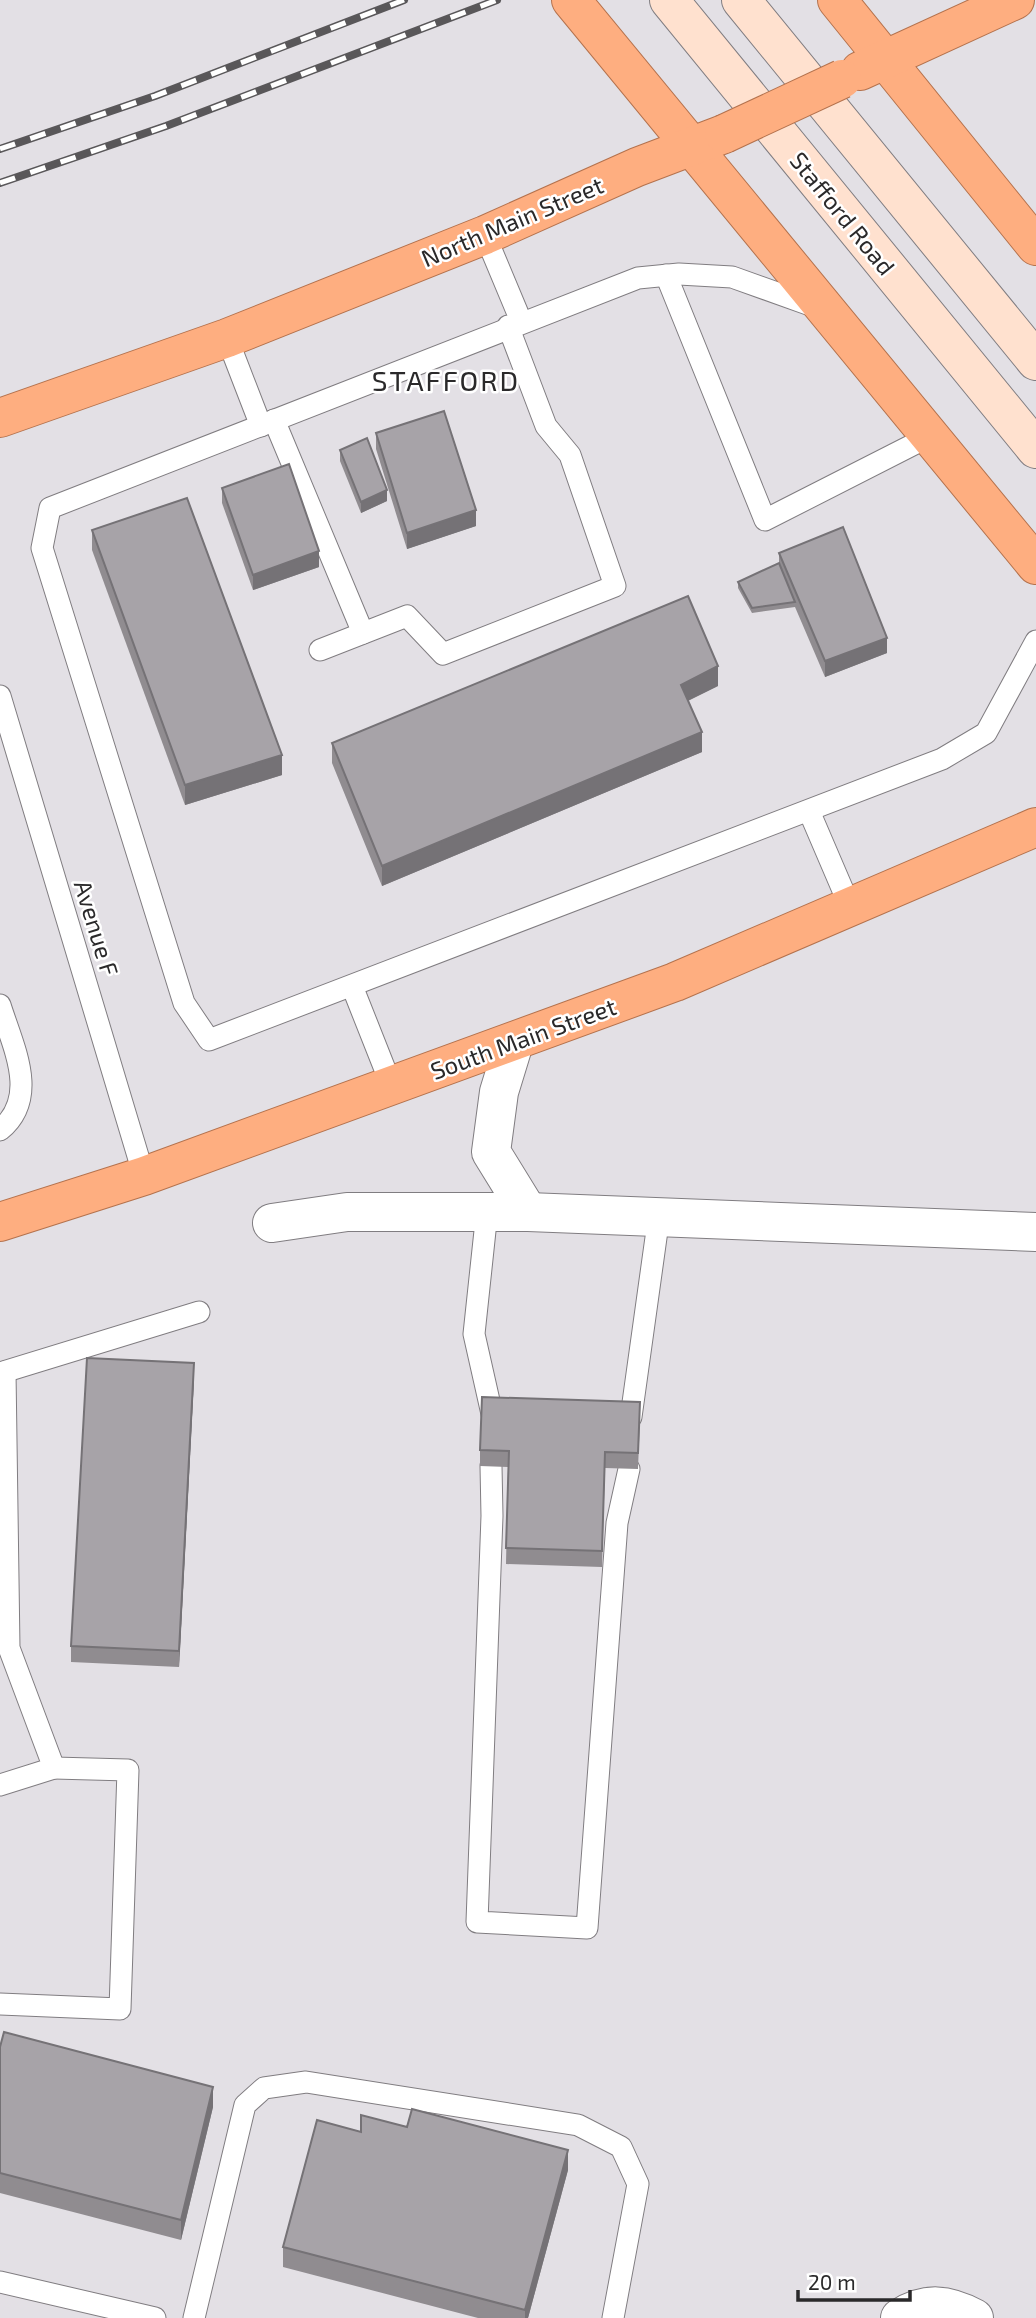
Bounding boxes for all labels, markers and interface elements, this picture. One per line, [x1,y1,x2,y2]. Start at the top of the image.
street label: Stafford Road [785,146,901,280]
street label: North Main Street [417,170,607,272]
district label: STAFFORD [372,363,520,397]
street label: Avenue F [69,877,125,979]
street label: South Main Street [426,991,620,1085]
scale bar [798,2258,910,2302]
text: 20 m [808,2269,856,2294]

